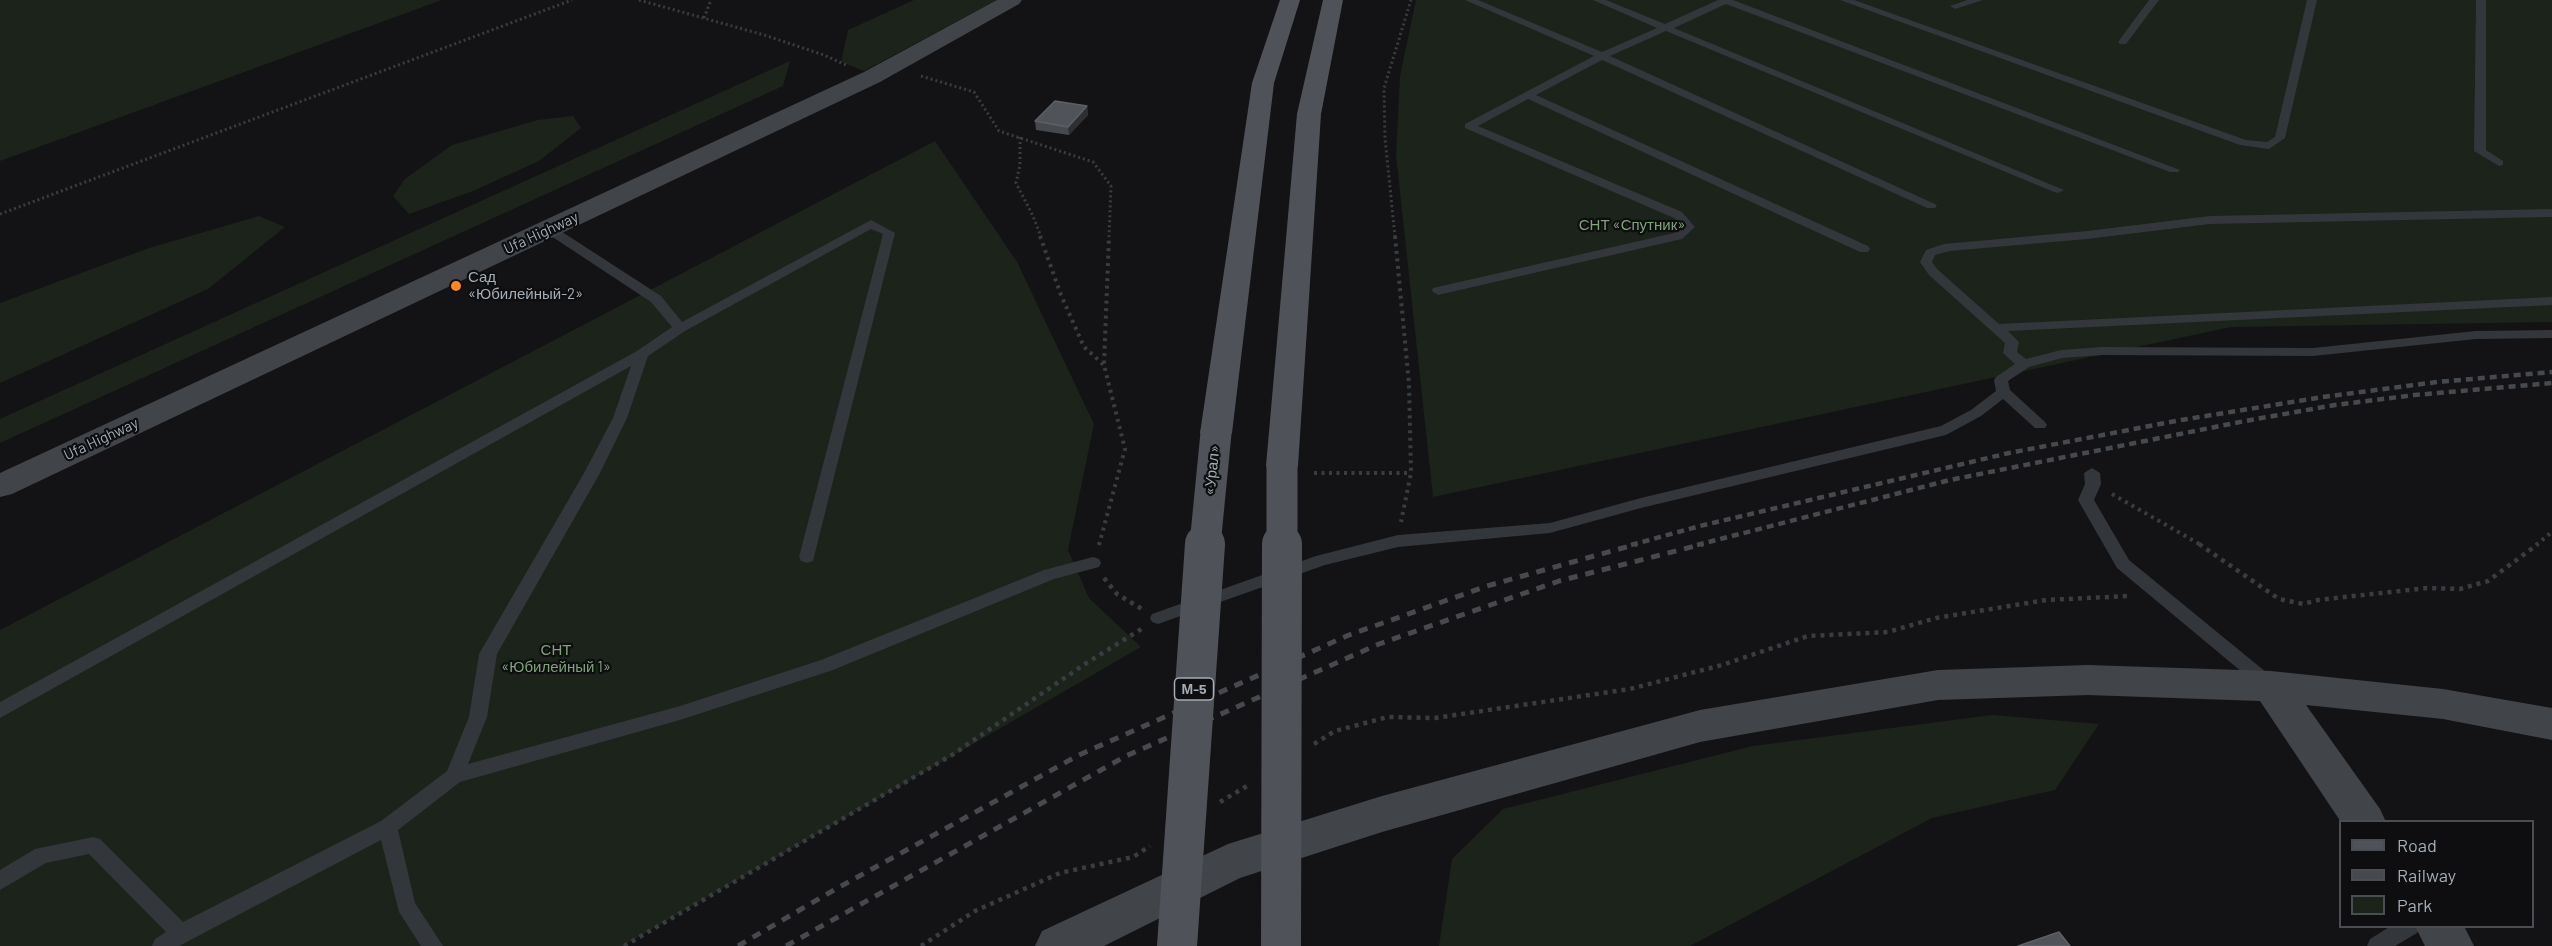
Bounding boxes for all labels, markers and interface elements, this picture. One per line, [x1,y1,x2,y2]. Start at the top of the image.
street label: Ufa Highway [501,208,581,258]
park label: СНТ «Спутник» [1579,216,1685,234]
place label: Сад «Юбилейный-2» [468,268,583,303]
marker: Сад «Юбилейный-2» [449,279,463,293]
street label: Ufa Highway [61,414,141,464]
street label: «Урал» [1200,444,1224,496]
park label: СНТ «Юбилейный 1» [501,641,611,676]
road number: М-5 [1174,678,1214,700]
legend [2339,820,2534,928]
text: Road [2397,834,2437,856]
text: Railway [2397,864,2456,886]
text: Park [2397,894,2432,916]

